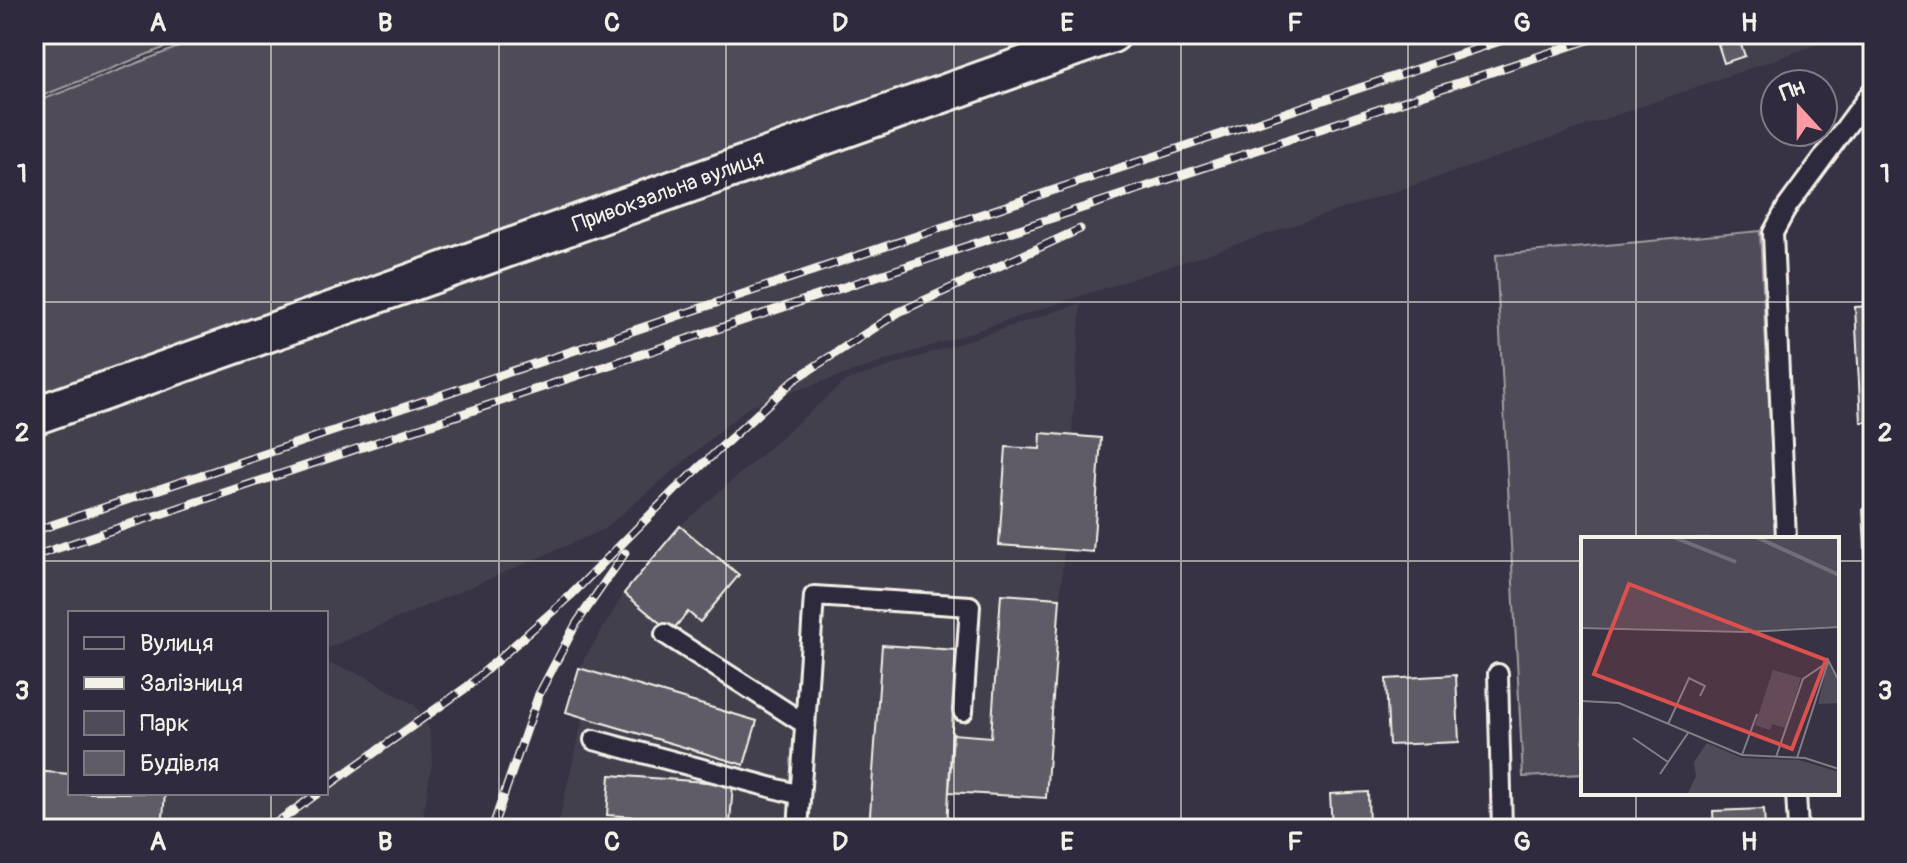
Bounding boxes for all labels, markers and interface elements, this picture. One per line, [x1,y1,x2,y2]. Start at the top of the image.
text: A [150,7,167,39]
text: B [378,7,392,39]
text: C [604,7,620,39]
text: D [832,7,848,39]
text: E [1060,7,1074,39]
text: F [1287,7,1303,39]
text: G [1513,7,1531,39]
text: H [1741,7,1757,39]
north arrow [1759,68,1839,148]
text: Пн [1776,73,1809,108]
street label: Привокзальна вулиця [568,143,768,239]
text: 1 [17,158,27,190]
text: 1 [1880,158,1890,190]
text: 2 [15,417,29,449]
text: 2 [1878,417,1892,449]
inset map [1581,537,1839,795]
legend [68,611,328,795]
text: Вулиця [140,629,213,658]
text: Залізниця [140,669,243,698]
text: 3 [15,675,29,707]
text: 3 [1878,675,1892,707]
text: Парк [140,709,189,738]
text: Будівля [140,749,219,778]
text: A [150,826,167,858]
text: B [378,826,392,858]
text: C [604,826,620,858]
text: D [832,826,848,858]
text: E [1060,826,1074,858]
text: F [1287,826,1303,858]
text: G [1513,826,1531,858]
text: H [1741,826,1757,858]

